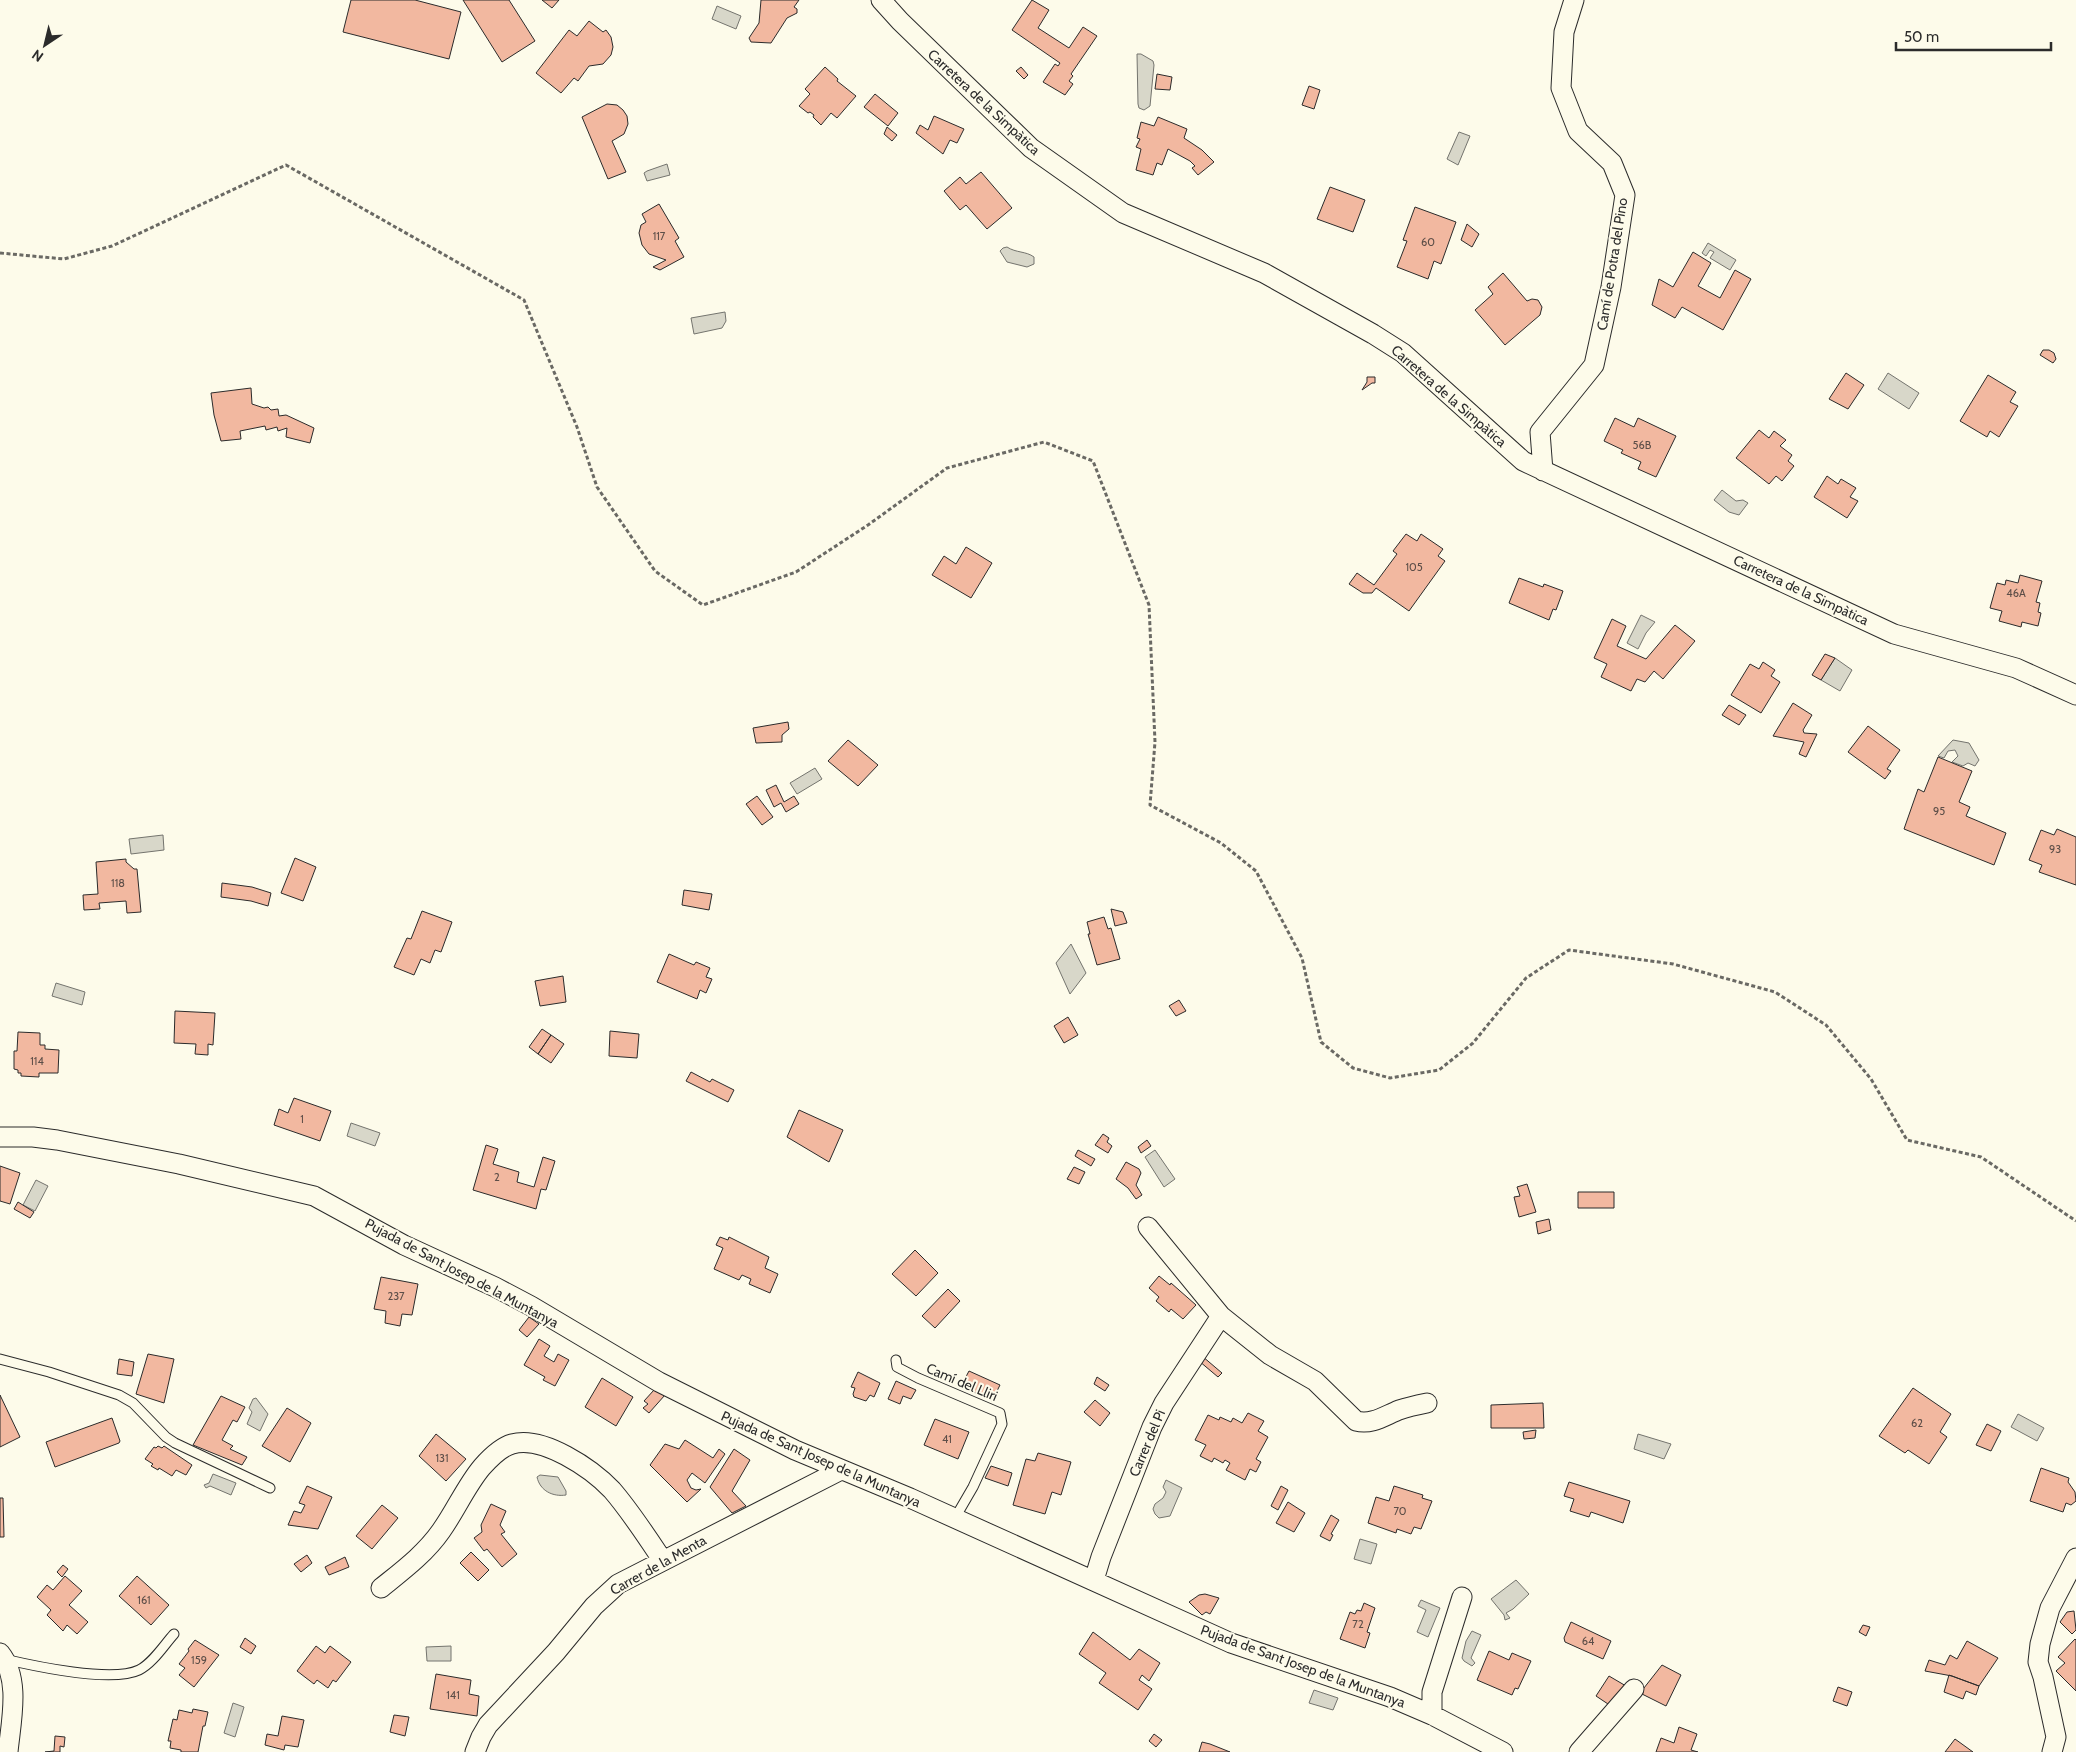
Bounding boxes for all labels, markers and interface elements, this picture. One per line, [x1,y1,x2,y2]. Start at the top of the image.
north arrow [20,20,70,70]
scale bar [1896,20,2051,52]
text: 50 m [1904,28,1939,46]
text: N [28,45,47,66]
street label: Carretera de la Simpàtica [924,45,1044,159]
street label: Camí de Potra del Pino [1593,196,1631,332]
house number: 117 [653,229,666,243]
house number: 60 [1421,235,1435,249]
street label: Carretera de la Simpàtica [1388,341,1511,451]
house number: 56B [1633,438,1652,452]
street label: Carretera de la Simpàtica [1731,551,1872,629]
house number: 105 [1405,560,1423,574]
house number: 46A [2006,586,2026,600]
house number: 95 [1933,804,1945,818]
house number: 93 [2049,842,2061,856]
house number: 118 [111,876,125,890]
house number: 114 [30,1054,44,1068]
house number: 1 [300,1112,304,1126]
house number: 2 [494,1170,500,1184]
street label: Pujada de Sant Josep de la Muntanya [362,1214,562,1332]
house number: 237 [387,1289,405,1303]
street label: Camí del Lliri [924,1359,1000,1405]
street label: Pujada de Sant Josep de la Muntanya [718,1407,924,1511]
street label: Carrer del Pi [1125,1407,1169,1479]
house number: 62 [1911,1416,1923,1430]
house number: 41 [942,1432,952,1446]
house number: 131 [435,1451,449,1465]
house number: 70 [1393,1504,1407,1518]
street label: Carrer de la Menta [607,1531,710,1599]
house number: 161 [137,1593,151,1607]
house number: 72 [1352,1617,1364,1631]
street label: Pujada de Sant Josep de la Muntanya [1198,1621,1408,1712]
house number: 64 [1582,1634,1595,1648]
house number: 159 [191,1653,207,1667]
house number: 141 [446,1688,460,1702]

